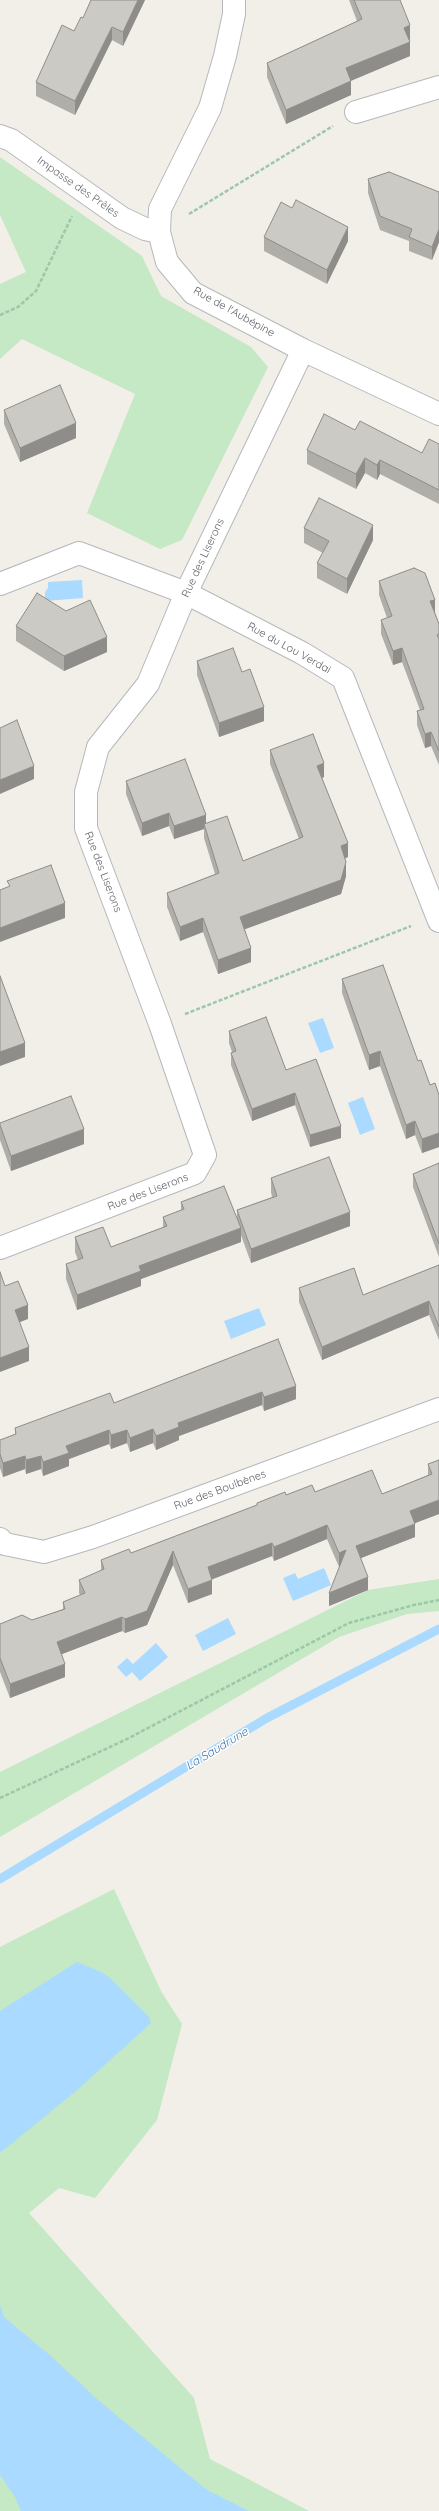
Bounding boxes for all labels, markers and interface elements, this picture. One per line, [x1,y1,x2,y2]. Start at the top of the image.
street label: Impasse des Prêles [34,154,122,220]
street label: Rue de l'Aubépine [191,284,277,340]
street label: Rue des Liserons [179,516,227,600]
street label: Rue du Lou Verdai [245,620,333,676]
street label: Rue des Liserons [82,830,124,914]
street label: Rue des Liserons [106,1171,190,1213]
street label: Rue des Boulbènes [172,1467,268,1513]
water label: La Saudrune [183,1725,251,1773]

